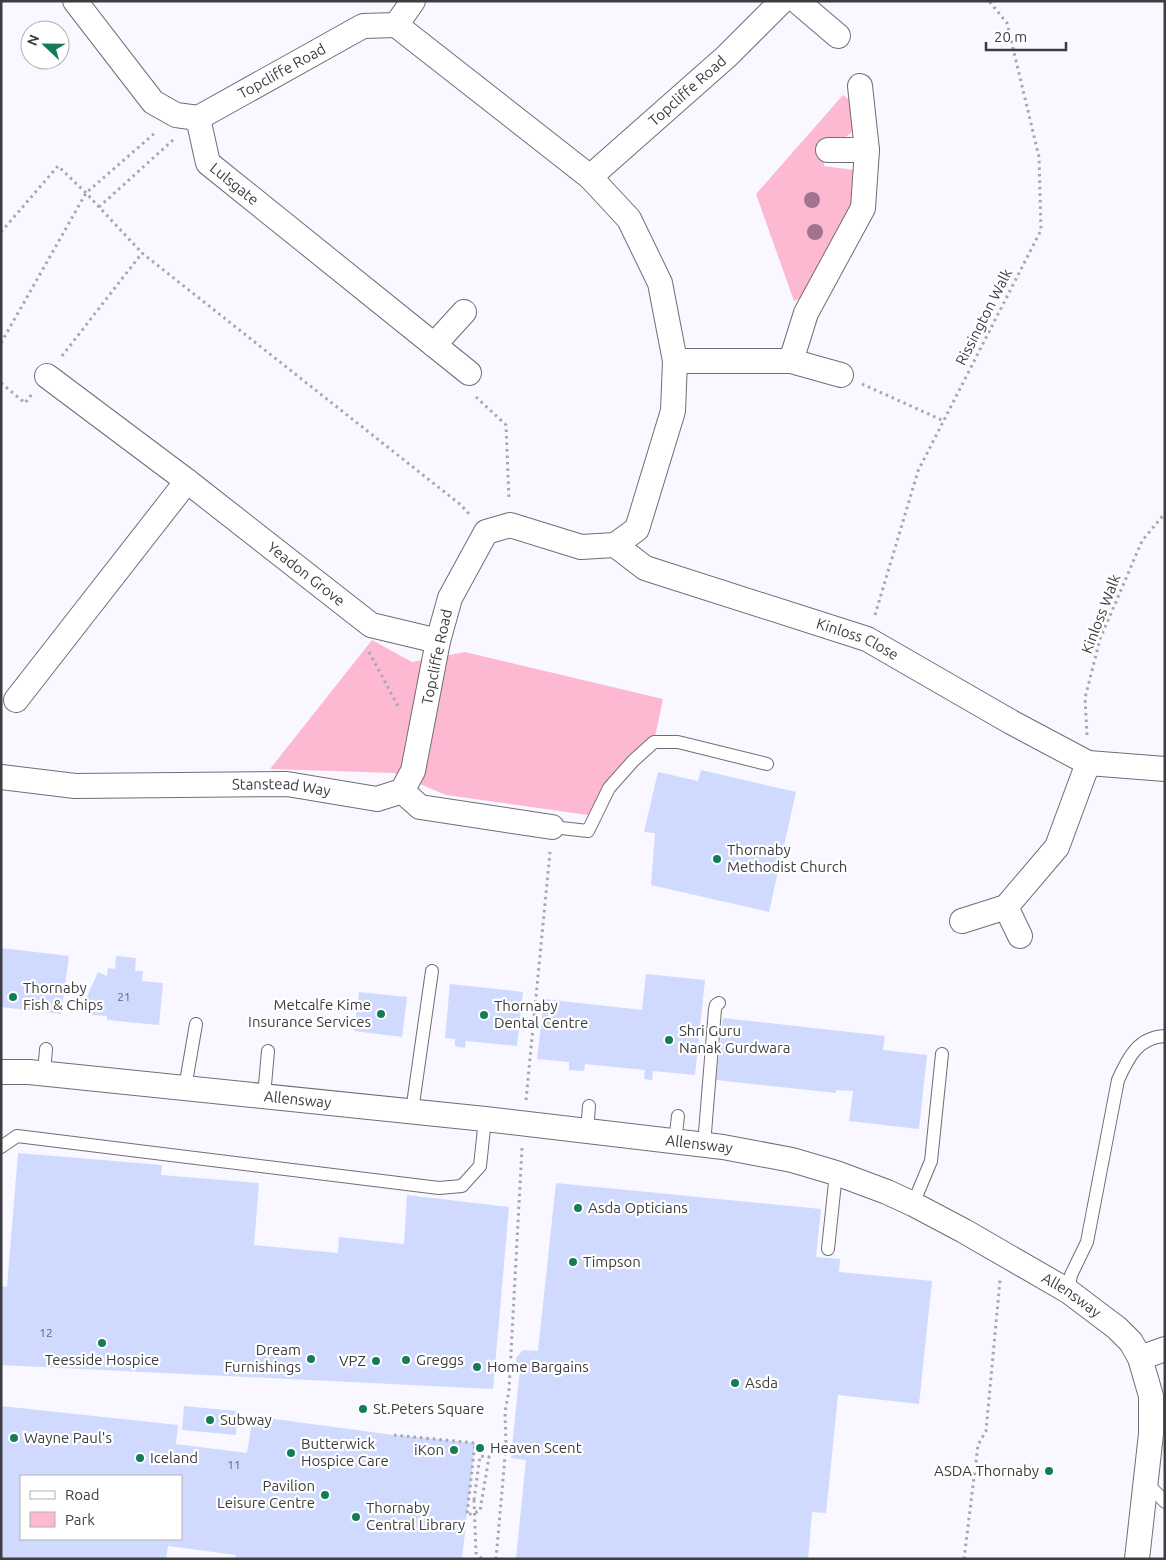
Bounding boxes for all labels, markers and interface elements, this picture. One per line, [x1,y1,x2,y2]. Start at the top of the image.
north arrow [20,20,70,70]
scale bar [986,20,1066,52]
text: 20 m [994,28,1027,45]
text: N [24,32,42,48]
street label: Topcliffe Road [235,40,328,102]
street label: Topcliffe Road [645,52,729,129]
street label: Lulsgate [207,159,262,208]
street label: Rissington Walk [952,265,1015,368]
street label: Yeadon Grove [264,538,348,609]
street label: Kinloss Walk [1078,571,1124,656]
street label: Topcliffe Road [418,607,455,706]
street label: Kinloss Close [814,614,902,663]
street label: Stanstead Way [232,775,332,799]
place label: Thornaby Methodist Church [727,841,847,875]
marker: Thornaby Methodist Church [711,853,723,865]
place label: Thornaby Fish & Chips [23,979,103,1013]
house number: 21 [117,990,131,1003]
marker: Thornaby Fish & Chips [7,991,19,1003]
place label: Metcalfe Kime Insurance Services [248,996,371,1030]
place label: Thornaby Dental Centre [494,997,588,1031]
marker: Metcalfe Kime Insurance Services [375,1008,387,1020]
marker: Thornaby Dental Centre [478,1009,490,1021]
place label: Shri Guru Nanak Gurdwara [679,1022,790,1056]
marker: Shri Guru Nanak Gurdwara [663,1034,675,1046]
street label: Allensway [263,1087,332,1111]
street label: Allensway [665,1131,734,1157]
place label: Asda Opticians [588,1199,688,1216]
marker: Asda Opticians [572,1202,584,1214]
place label: Timpson [583,1253,641,1270]
marker: Timpson [567,1256,579,1268]
street label: Allensway [1039,1269,1104,1321]
house number: 12 [39,1326,53,1339]
marker: Teesside Hospice [96,1337,108,1349]
place label: Dream Furnishings [224,1341,301,1375]
place label: Teesside Hospice [45,1351,159,1368]
place label: Greggs [416,1351,464,1368]
place label: VPZ [339,1352,366,1369]
marker: Dream Furnishings [305,1353,317,1365]
marker: Greggs [400,1354,412,1366]
marker: VPZ [370,1355,382,1367]
place label: Home Bargains [487,1358,589,1375]
marker: Home Bargains [471,1361,483,1373]
place label: Asda [745,1374,778,1391]
marker: Asda [729,1377,741,1389]
place label: St.Peters Square [373,1400,484,1417]
marker: St.Peters Square [357,1403,369,1415]
place label: Subway [220,1411,272,1428]
marker: Subway [204,1414,216,1426]
place label: Wayne Paul's [24,1429,112,1446]
marker: Wayne Paul's [8,1432,20,1444]
place label: Butterwick Hospice Care [301,1435,389,1469]
place label: Heaven Scent [490,1439,582,1456]
place label: iKon [414,1441,444,1458]
marker: Heaven Scent [474,1442,486,1454]
marker: iKon [448,1444,460,1456]
marker: Butterwick Hospice Care [285,1447,297,1459]
place label: Iceland [150,1449,198,1466]
marker: Iceland [134,1452,146,1464]
house number: 11 [227,1458,241,1471]
place label: ASDA Thornaby [934,1462,1039,1479]
marker: ASDA Thornaby [1043,1465,1055,1477]
legend [20,1475,182,1540]
place label: Pavilion Leisure Centre [217,1477,315,1511]
text: Road [65,1486,100,1503]
marker: Pavilion Leisure Centre [319,1489,331,1501]
place label: Thornaby Central Library [366,1499,465,1533]
text: Park [65,1511,95,1528]
marker: Thornaby Central Library [350,1511,362,1523]

